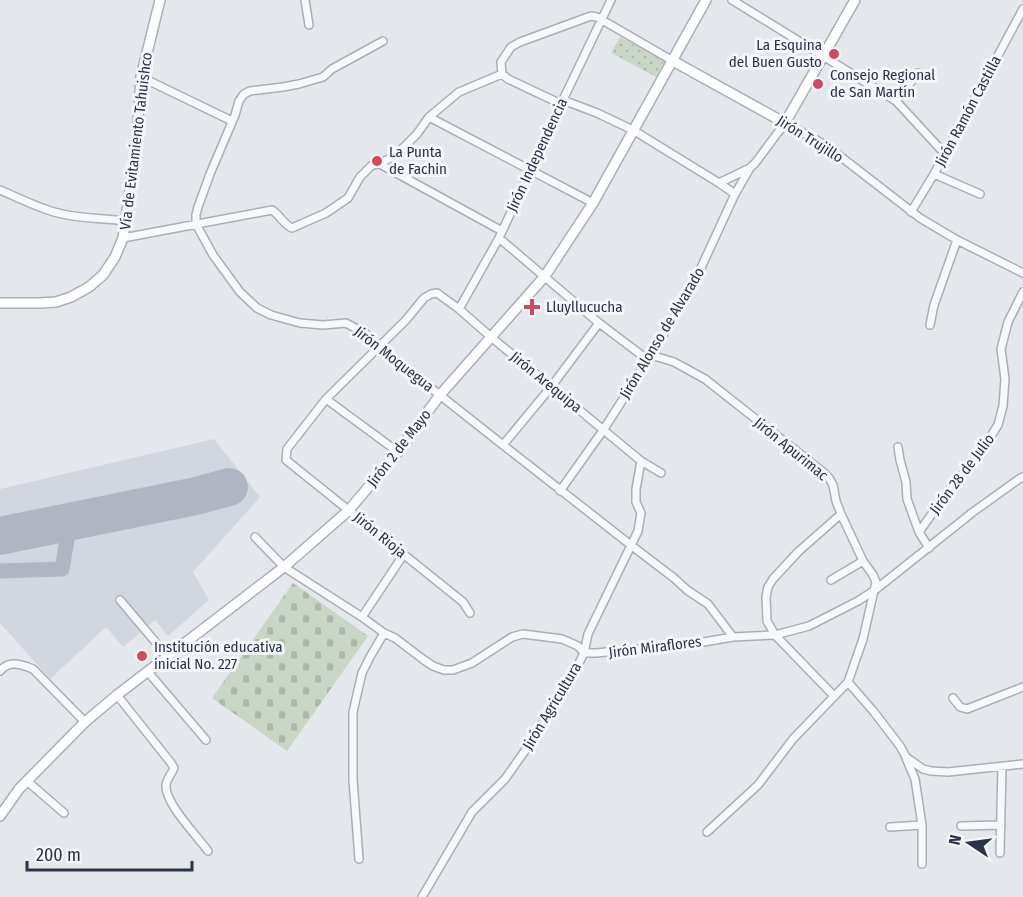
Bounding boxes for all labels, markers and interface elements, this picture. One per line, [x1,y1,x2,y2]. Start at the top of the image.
place label: La Esquina del Buen Gusto [729,36,822,71]
marker: La Esquina del Buen Gusto [827,47,841,61]
street label: Vía de Evitamiento Tahuishco [116,51,156,231]
street label: Jirón Ramón Castilla [931,52,1005,170]
place label: Consejo Regional de San Martín [830,66,935,101]
marker: Consejo Regional de San Martín [811,77,825,91]
street label: Jirón Independencia [503,95,571,215]
street label: Jirón Trujillo [773,112,847,167]
place label: La Punta de Fachin [389,143,447,178]
marker: La Punta de Fachin [370,154,384,168]
street label: Jirón Alonso de Alvarado [616,264,708,402]
marker: Lluyllucucha [523,298,541,316]
place label: Lluyllucucha [546,298,623,316]
street label: Jirón Moquegua [351,322,437,396]
street label: Jirón Arequipa [507,348,585,416]
street label: Jirón 2 de Mayo [363,406,435,490]
street label: Jirón Apurimac [750,414,832,485]
street label: Jirón 28 de Julio [926,430,998,518]
street label: Jirón Rioja [350,508,410,562]
street label: Jirón Miraflores [608,632,702,662]
place label: Institución educativa inicial No. 227 [154,638,283,673]
marker: Institución educativa inicial No. 227 [135,649,149,663]
street label: Jirón Agricultura [519,659,585,753]
north arrow [939,813,999,873]
text: N [945,833,965,847]
scale bar [27,834,192,872]
text: 200 m [36,844,81,866]

